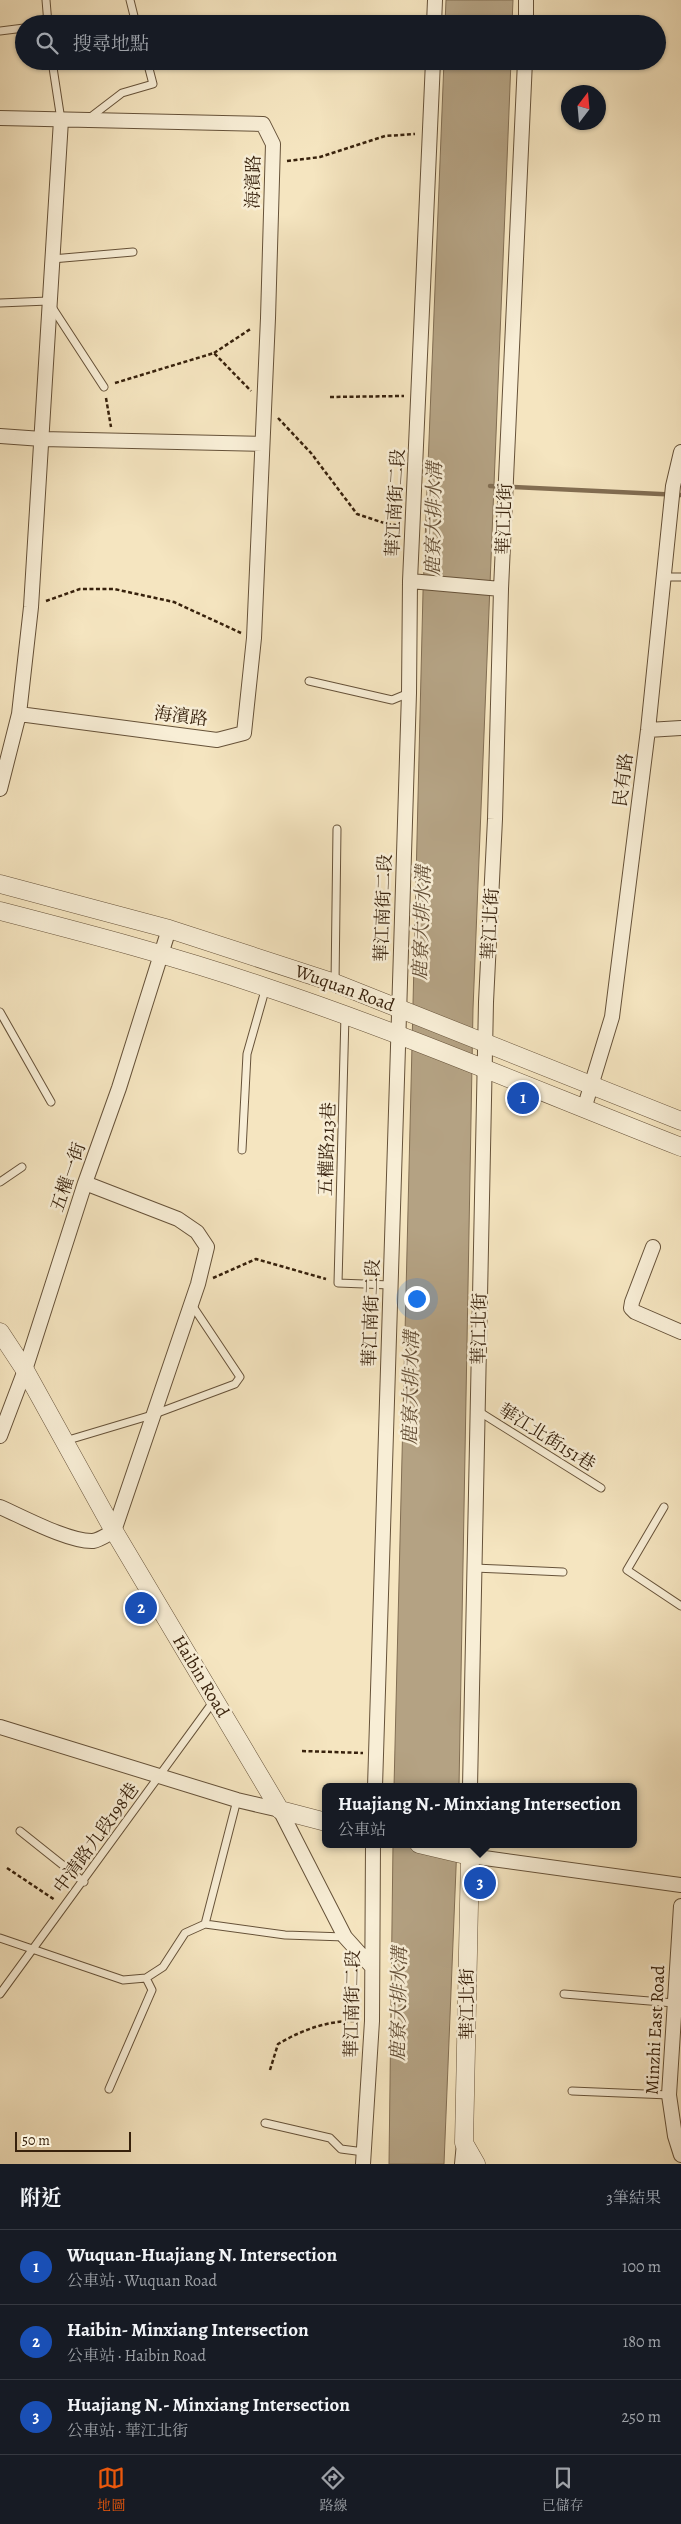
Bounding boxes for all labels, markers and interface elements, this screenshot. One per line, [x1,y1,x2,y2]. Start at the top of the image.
search box [15,15,666,70]
icon: search [33,29,61,57]
text: 搜尋地點 [73,31,149,57]
north arrow [561,85,606,130]
street label: 海濱路 [241,155,265,209]
street label: 華江南街二段 [380,448,410,558]
water label: 鹿寮大排水溝 [420,459,448,576]
street label: 華江北街 [491,483,517,555]
street label: 海濱路 [153,701,209,731]
street label: 民有路 [608,752,638,808]
street label: 華江南街二段 [369,854,397,962]
water label: 鹿寮大排水溝 [407,863,437,980]
street label: 華江北街 [476,887,504,961]
street label: Wuquan Road [291,959,398,1017]
pin: 1 [507,1079,539,1117]
street label: 五權路213巷 [313,1102,341,1196]
street label: 五權一街 [45,1139,91,1215]
street label: 華江南街二段 [357,1259,385,1367]
your location [404,1286,430,1312]
street label: 華江北街 [466,1293,492,1365]
water label: 鹿寮大排水溝 [397,1328,425,1445]
street label: 華江北街151巷 [494,1398,600,1476]
pin: 2 [125,1589,157,1627]
street label: Haibin Road [167,1630,235,1722]
street label: 中清路九段198巷 [48,1778,144,1898]
popup [322,1783,637,1848]
text: Huajiang N.- Minxiang Intersection [338,1791,621,1817]
text: 公車站 [338,1819,386,1841]
pin: 3 [464,1864,496,1902]
water label: 鹿寮大排水溝 [385,1944,413,2061]
street label: 華江南街二段 [339,1950,365,2058]
street label: Minzhi East Road [640,1964,670,2095]
street label: 華江北街 [455,1968,479,2040]
scale bar [15,2129,131,2152]
text: 50 m [22,2131,50,2150]
text: 附近 [20,2184,62,2212]
text: 3筆結果 [606,2187,661,2209]
text: Wuquan-Huajiang N. Intersection [67,2242,337,2268]
text: 1 [33,2256,39,2278]
text: 100 m [622,2256,661,2278]
text: 公車站 · Wuquan Road [67,2270,217,2292]
text: Haibin- Minxiang Intersection [67,2317,309,2343]
text: 2 [32,2331,40,2353]
text: 180 m [623,2331,661,2353]
text: 公車站 · Haibin Road [67,2345,206,2367]
text: Huajiang N.- Minxiang Intersection [67,2392,350,2418]
text: 3 [33,2406,39,2428]
text: 250 m [622,2406,661,2428]
text: 公車站 · 華江北街 [67,2420,189,2442]
tab: 地圖 [97,2464,125,2515]
tab: 路線 [319,2464,347,2515]
tab: 已儲存 [542,2464,584,2515]

